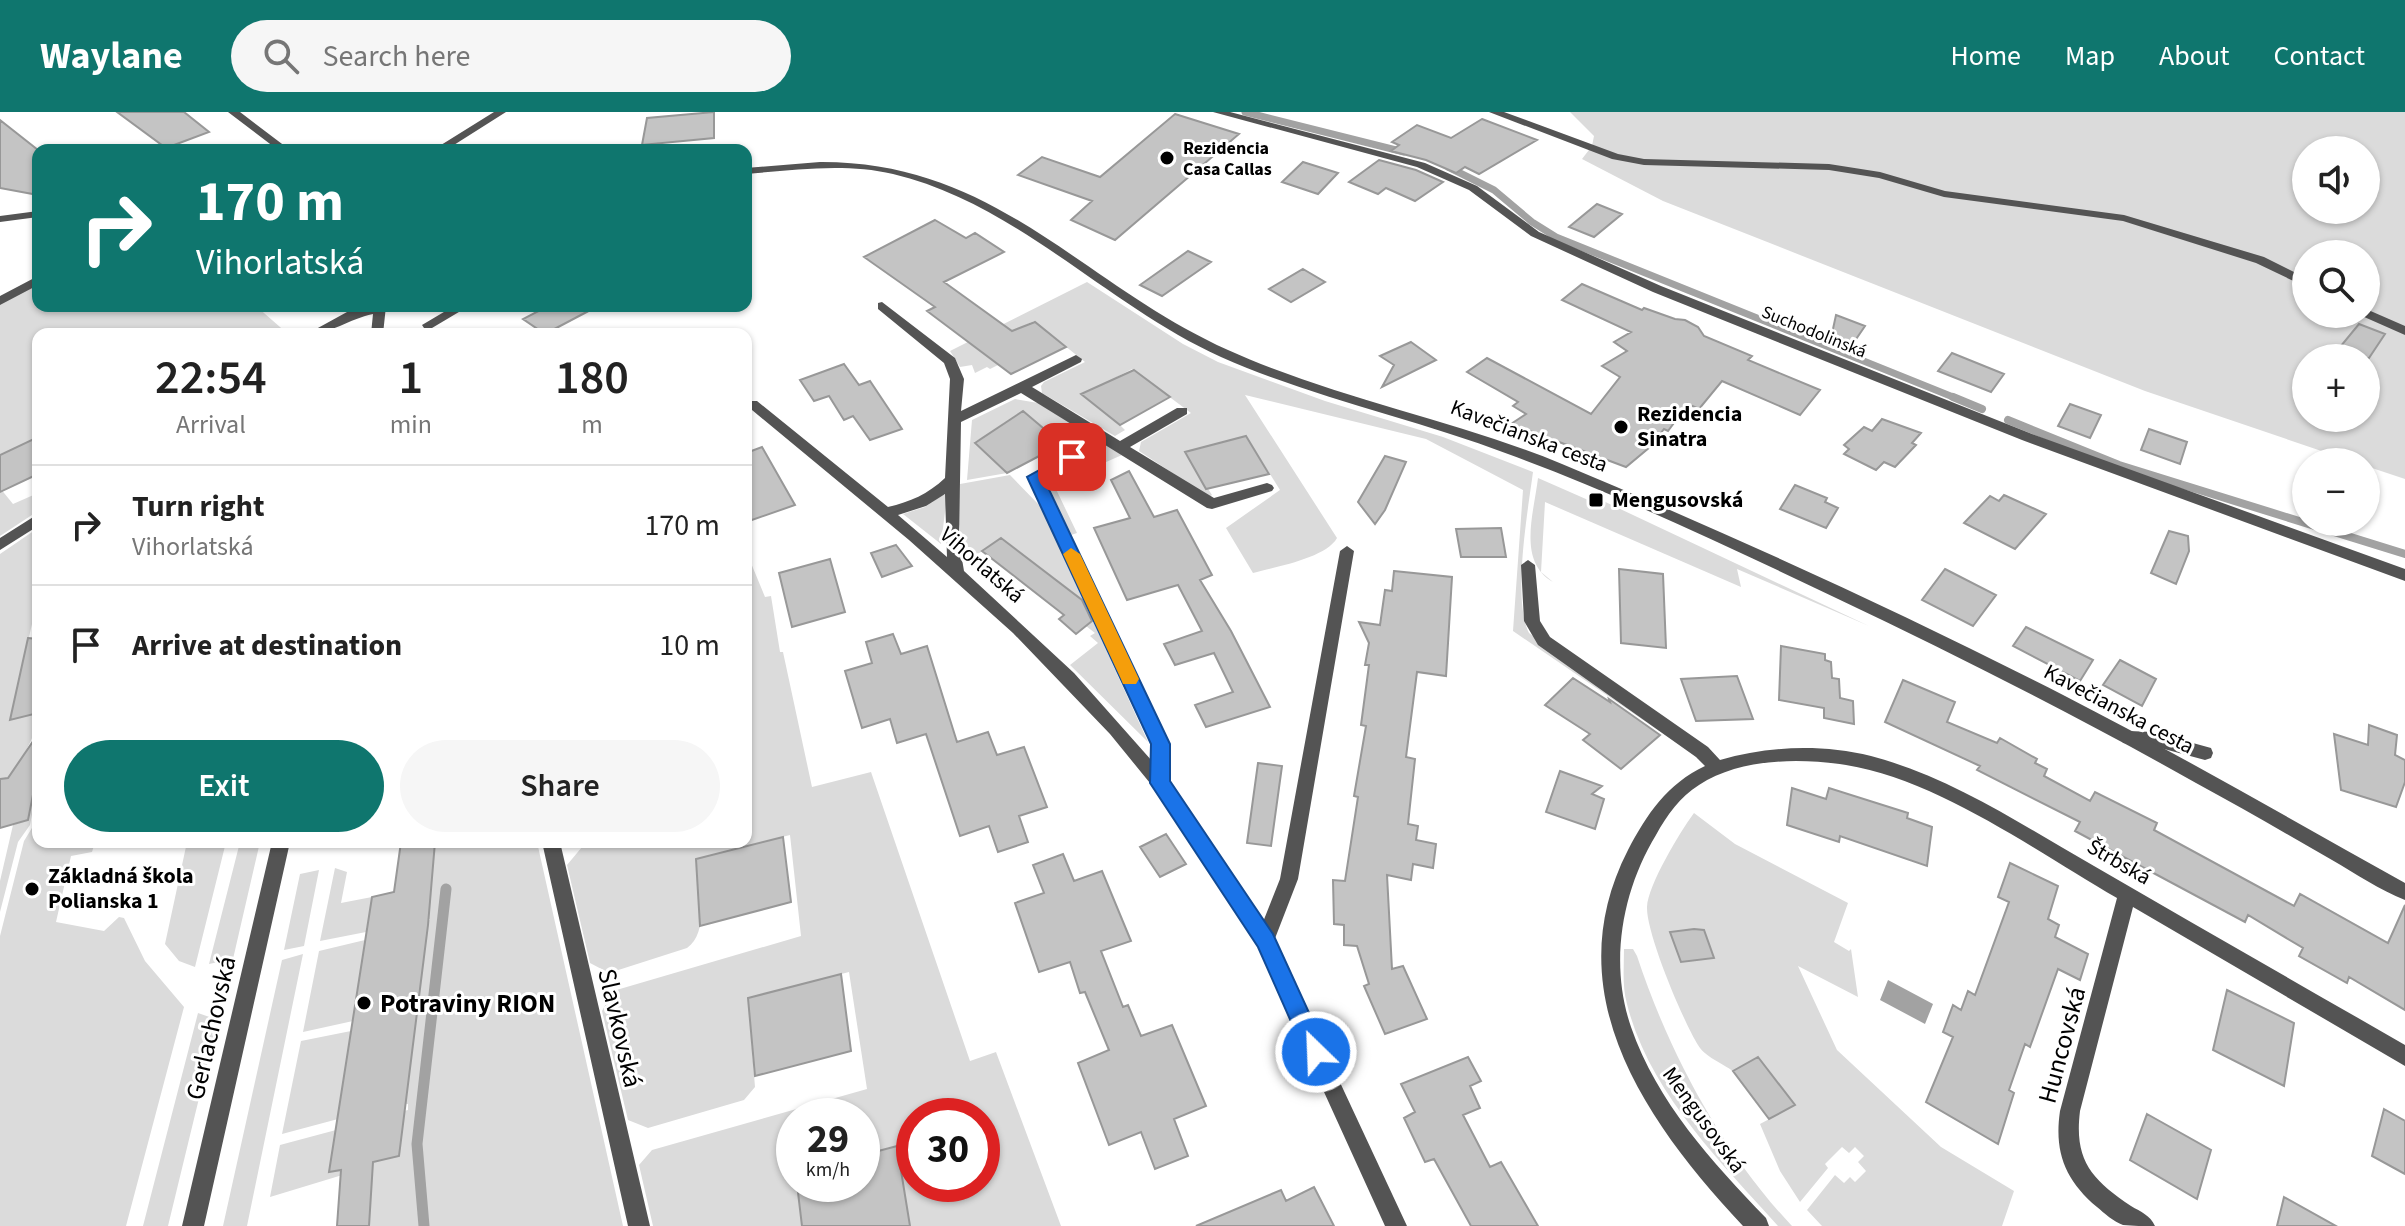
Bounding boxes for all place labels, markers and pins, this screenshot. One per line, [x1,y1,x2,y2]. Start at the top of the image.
place label: Rezidencia Casa Callas [1183,136,1272,182]
marker: Rezidencia Casa Callas [1158,149,1176,167]
place label: Rezidencia Sinatra [1637,398,1742,455]
marker: Rezidencia Sinatra [1612,418,1630,436]
pin [1038,423,1106,491]
place label: Mengusovská [1612,484,1743,516]
marker: Mengusovská [1587,491,1605,509]
place label: Základná škola Polianska 1 [48,860,194,917]
marker: Základná škola Polianska 1 [23,880,41,898]
place label: Potraviny RION [380,985,555,1022]
marker: Potraviny RION [355,994,373,1012]

